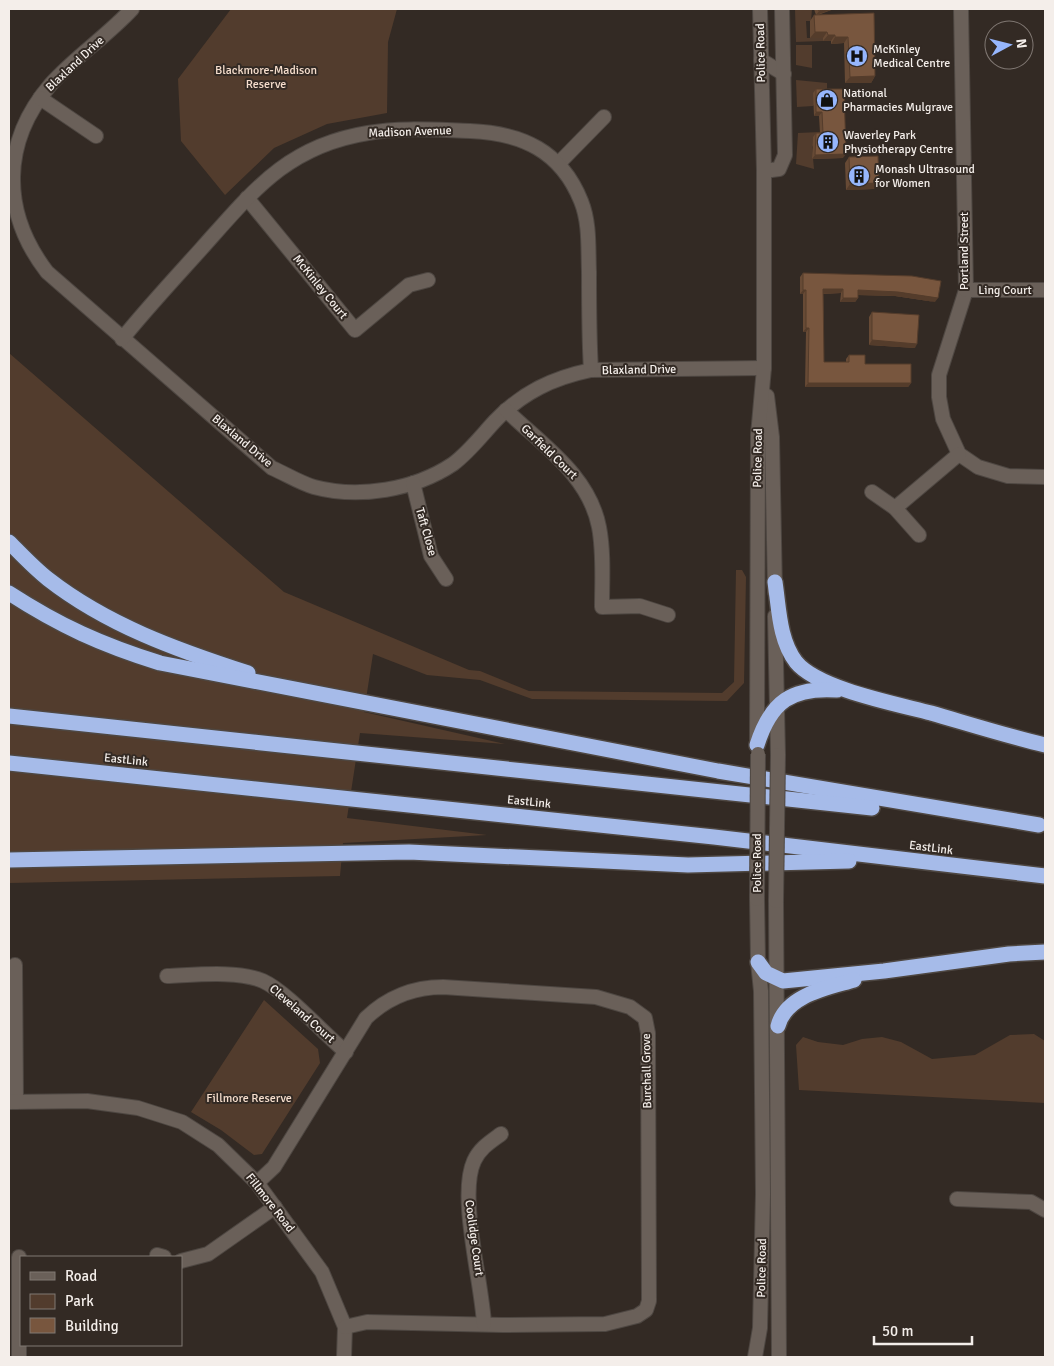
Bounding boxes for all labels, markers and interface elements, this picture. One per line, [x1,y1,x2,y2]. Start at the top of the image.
north arrow [984,20,1034,70]
street label: Police Road [753,23,769,83]
street label: Blaxland Drive [43,33,107,95]
text: N [1012,38,1030,49]
place label: McKinley Medical Centre [873,42,950,71]
hospital icon: McKinley Medical Centre [845,44,869,68]
park label: Blackmore-Madison Reserve [215,63,317,92]
place label: National Pharmacies Mulgrave [843,86,953,115]
shop icon: National Pharmacies Mulgrave [815,88,839,112]
street label: Madison Avenue [368,123,452,141]
place label: Waverley Park Physiotherapy Centre [844,128,953,157]
building icon: Waverley Park Physiotherapy Centre [816,130,840,154]
place label: Monash Ultrasound for Women [875,162,975,191]
building icon: Monash Ultrasound for Women [847,164,871,188]
street label: Portland Street [957,212,972,290]
street label: McKinley Court [289,252,351,322]
street label: Ling Court [978,283,1032,298]
street label: Blaxland Drive [602,362,676,378]
street label: Blaxland Drive [209,411,275,471]
street label: Garfield Court [518,421,580,483]
street label: Police Road [750,428,766,488]
street label: Taft Close [412,506,440,558]
street label: EastLink [103,750,149,770]
street label: EastLink [506,792,552,812]
street label: Police Road [750,833,765,893]
street label: EastLink [908,838,954,858]
street label: Cleveland Court [266,982,338,1046]
street label: Burchall Grove [639,1033,655,1109]
park label: Fillmore Reserve [206,1091,292,1106]
street label: Fillmore Road [242,1171,298,1235]
street label: Coolidge Court [461,1199,487,1277]
street label: Police Road [754,1238,770,1298]
legend [20,1256,182,1346]
text: Road [65,1267,97,1285]
text: Park [65,1292,94,1310]
scale bar [874,1314,972,1346]
text: Building [65,1317,119,1335]
text: 50 m [882,1322,913,1340]

